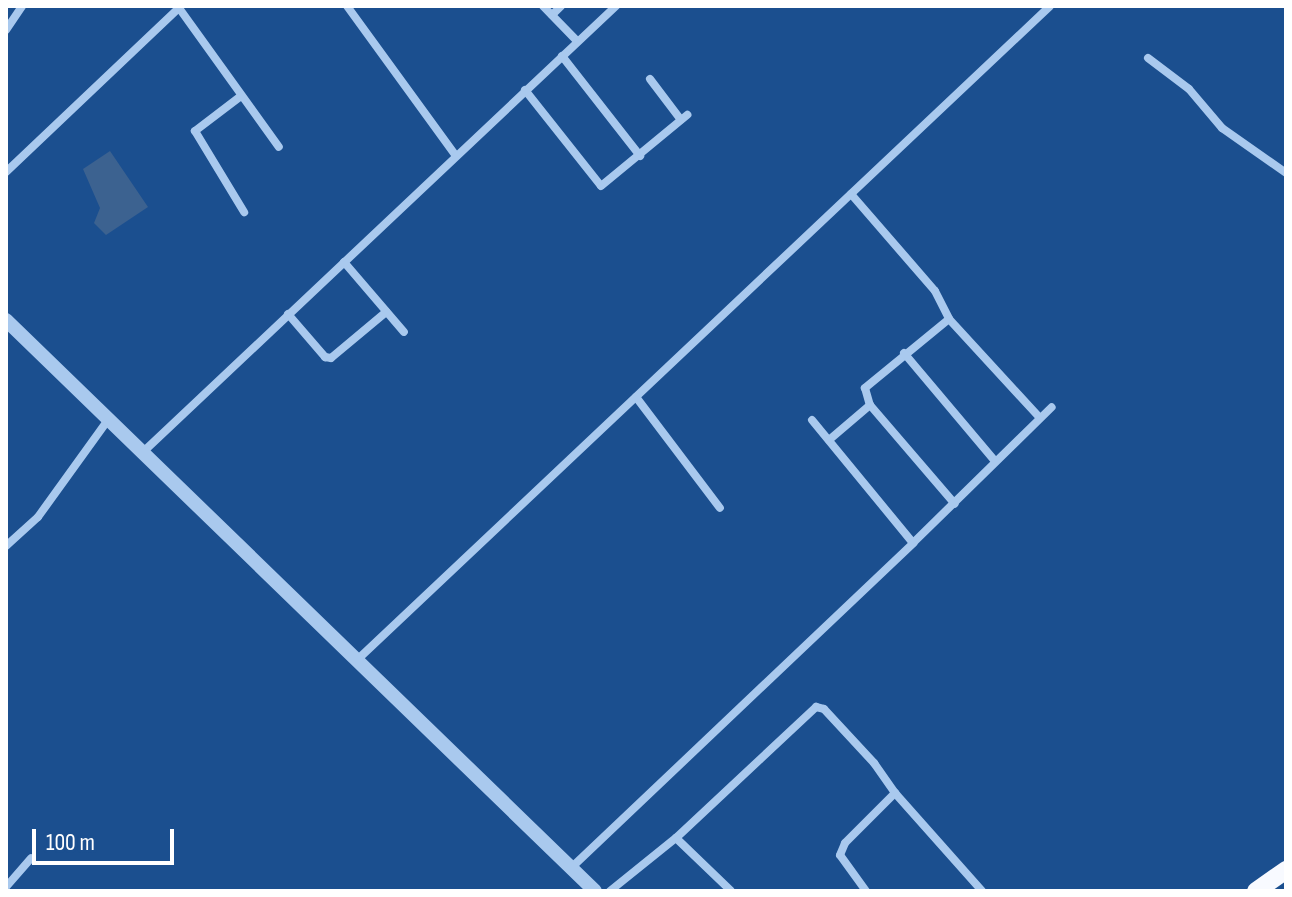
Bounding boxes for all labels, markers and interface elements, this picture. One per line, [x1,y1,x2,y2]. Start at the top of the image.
scale bar [36,813,178,863]
text: 100 m [46,828,95,857]

